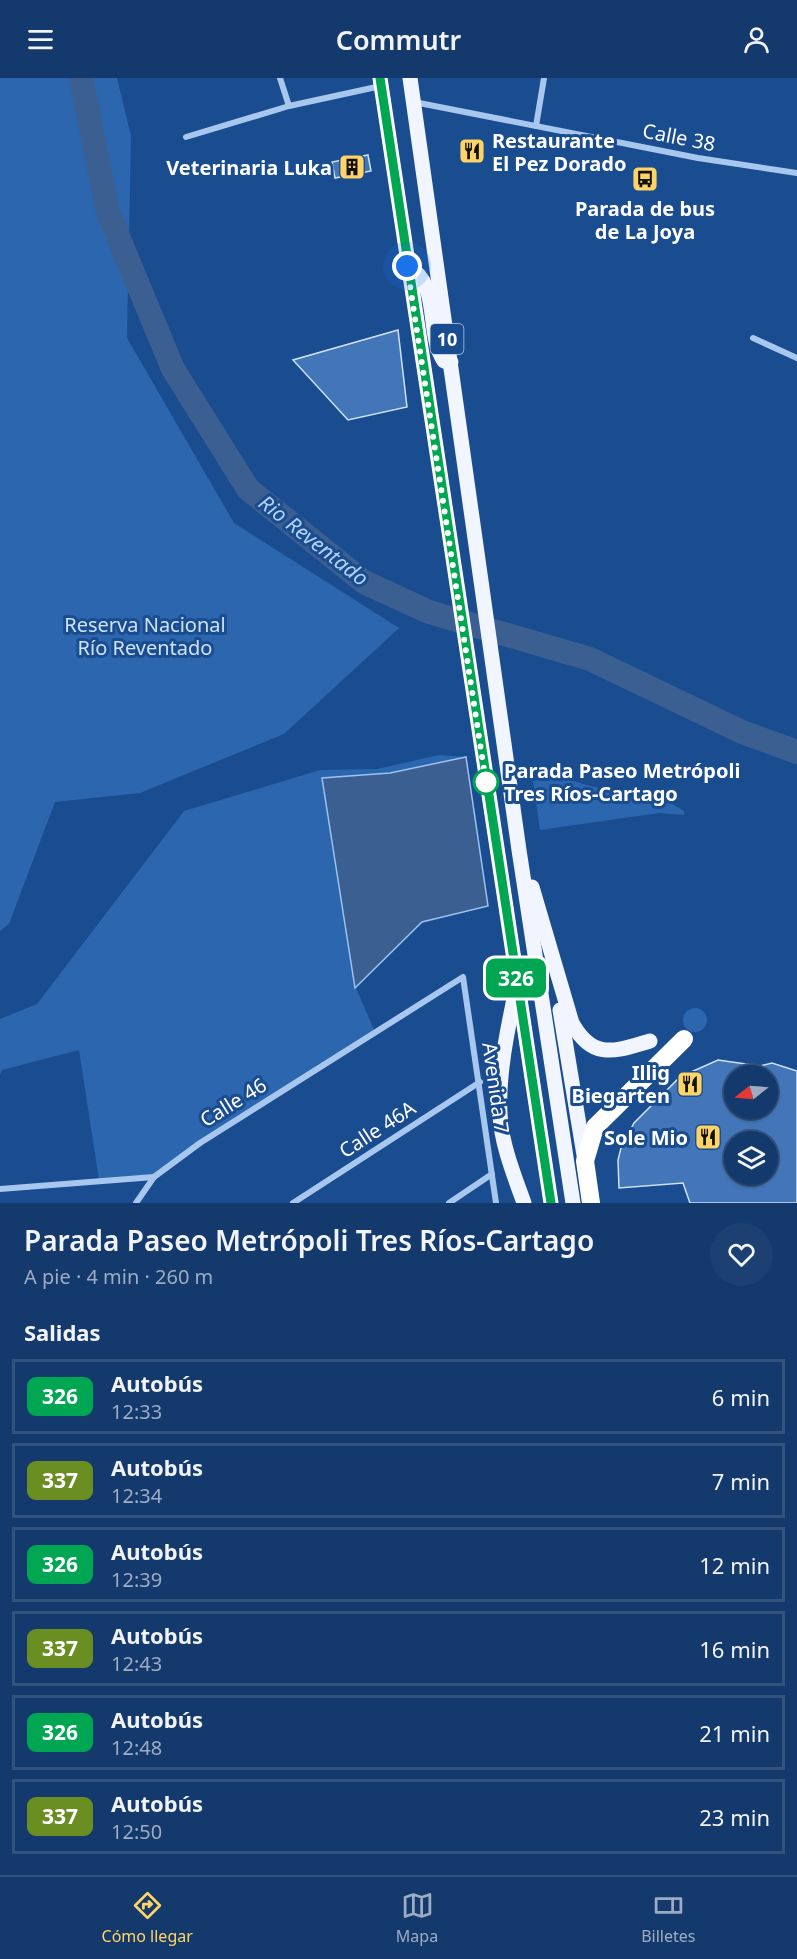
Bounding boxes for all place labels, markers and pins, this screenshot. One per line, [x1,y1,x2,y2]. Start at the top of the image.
place label: Restaurante El Pez Dorado [492,127,626,177]
restaurant icon: Restaurante El Pez Dorado [457,136,487,166]
building icon: Veterinaria Luka [337,152,367,182]
place label: Veterinaria Luka [166,154,332,181]
bus stop icon: Parada de bus de La Joya [630,164,660,194]
place label: Parada de bus de La Joya [575,195,715,245]
place label: Parada Paseo Metrópoli Tres Ríos-Cartago [504,757,740,807]
marker: Parada Paseo Metrópoli Tres Ríos-Cartago [473,769,499,795]
place label: Illig Biegarten [572,1059,670,1109]
restaurant icon: Illig Biegarten [675,1069,705,1099]
restaurant icon: Sole Mio [693,1122,723,1152]
place label: Sole Mio [604,1124,688,1151]

